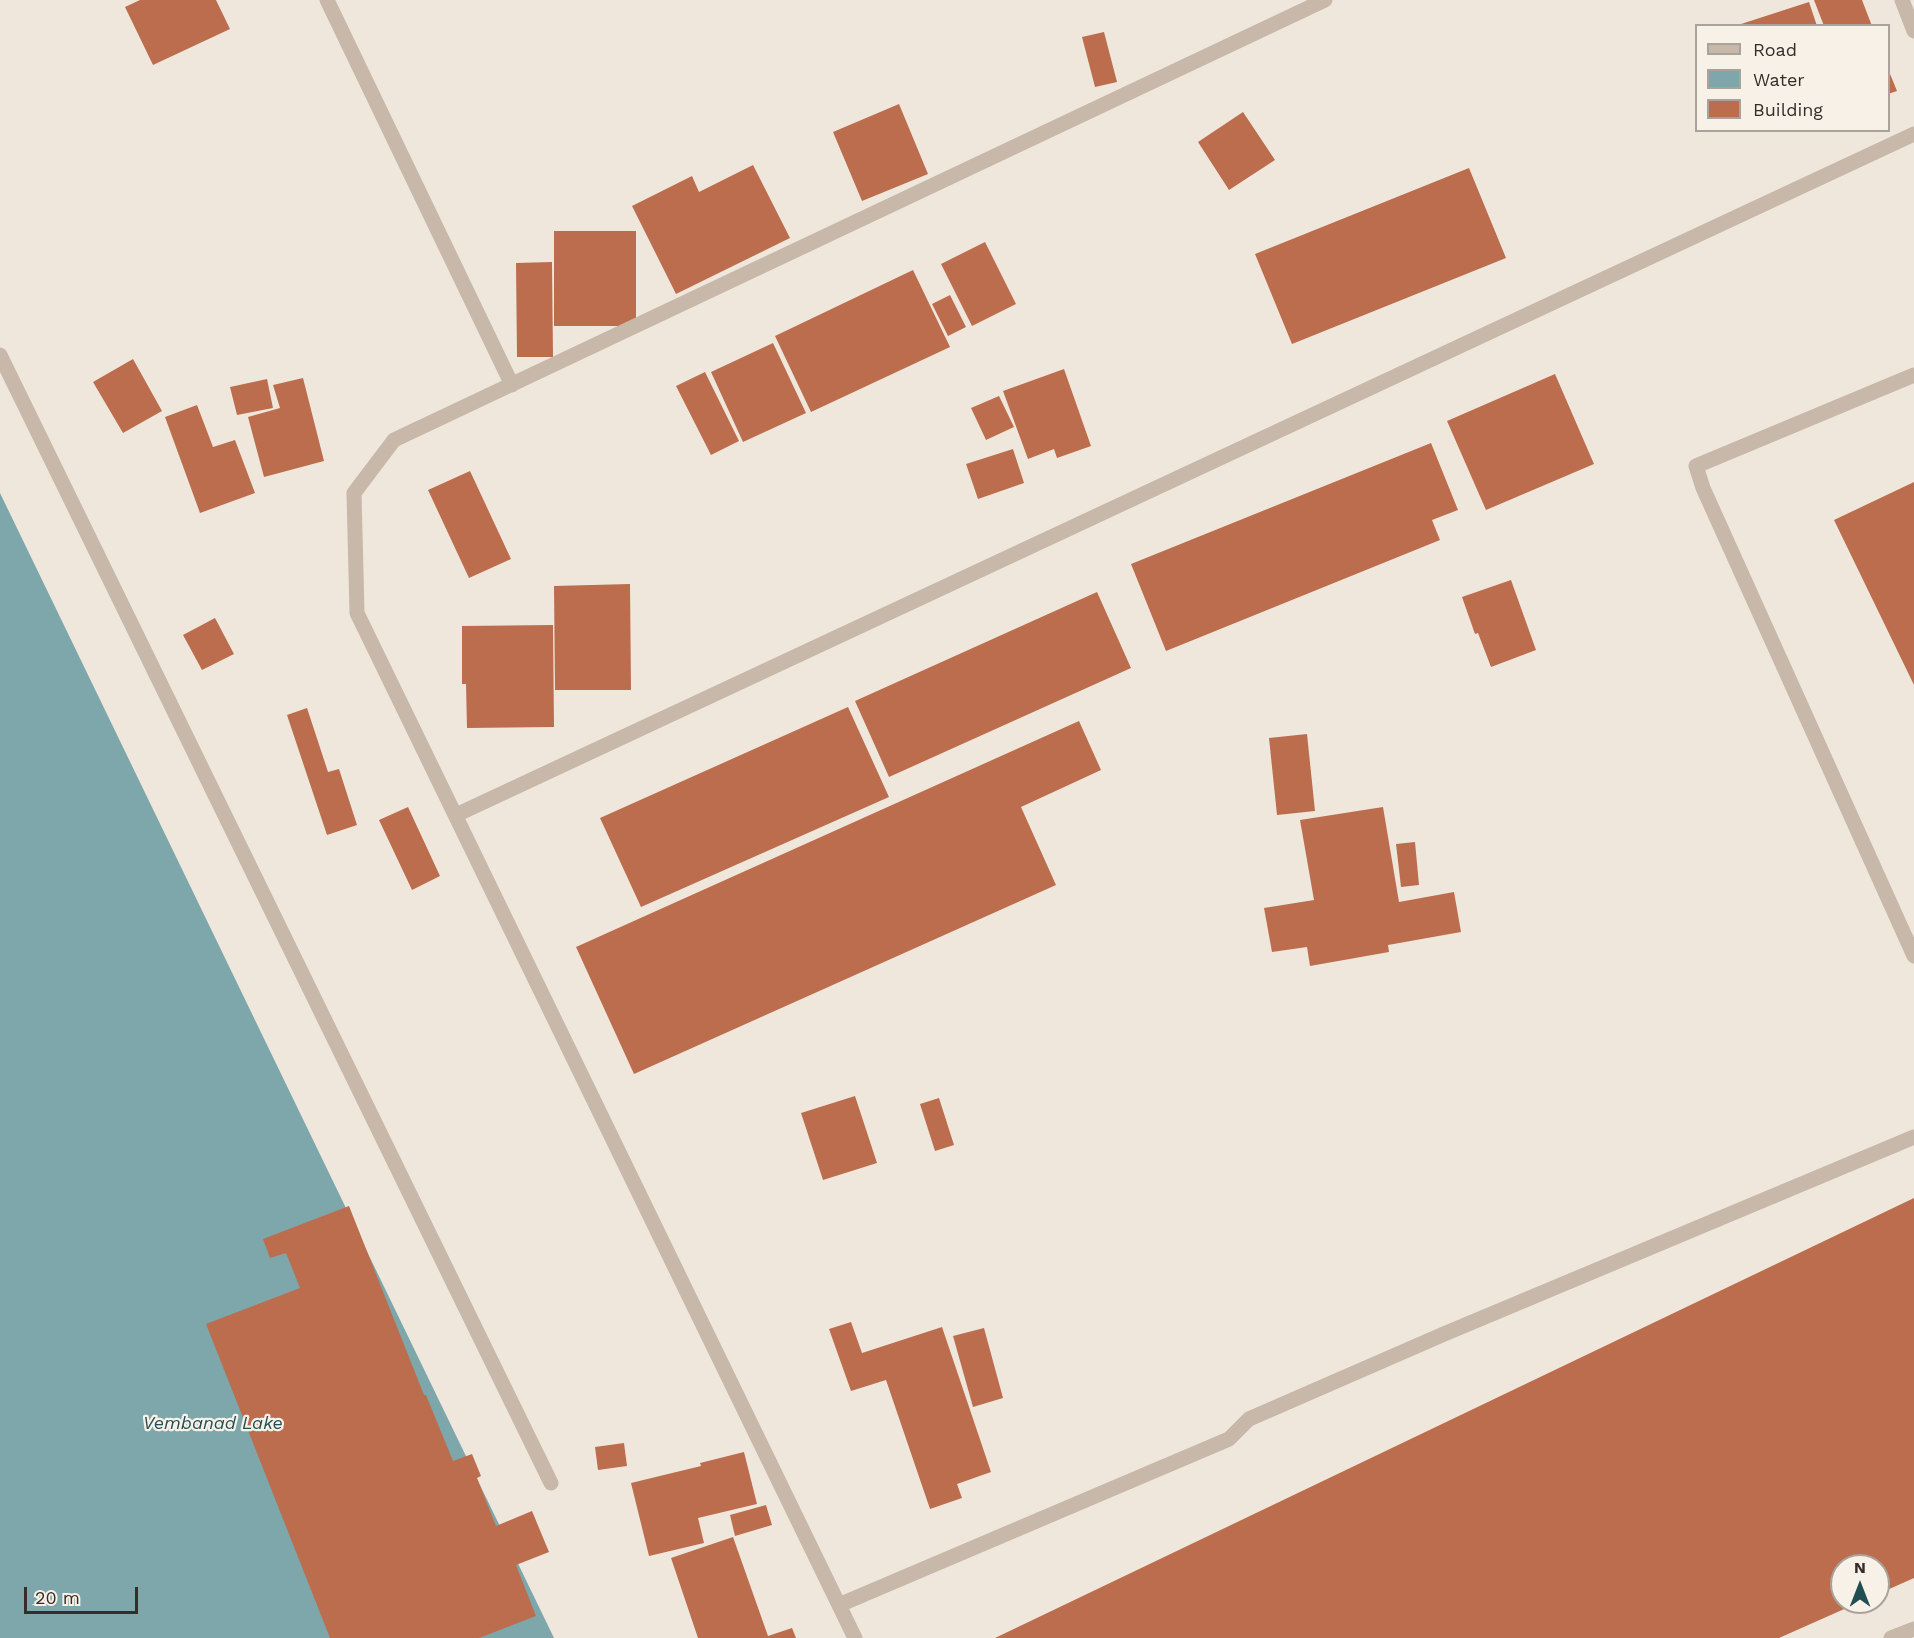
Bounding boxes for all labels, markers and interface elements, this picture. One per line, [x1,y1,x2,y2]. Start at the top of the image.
legend [1695,24,1890,132]
text: Road [1753,39,1797,60]
text: Water [1753,69,1805,90]
text: Building [1753,99,1823,120]
water label: Vembanad Lake [143,1413,283,1435]
north arrow [1830,1554,1890,1614]
text: N [1854,1558,1866,1577]
scale bar [27,1575,141,1613]
text: 20 m [35,1587,80,1608]

